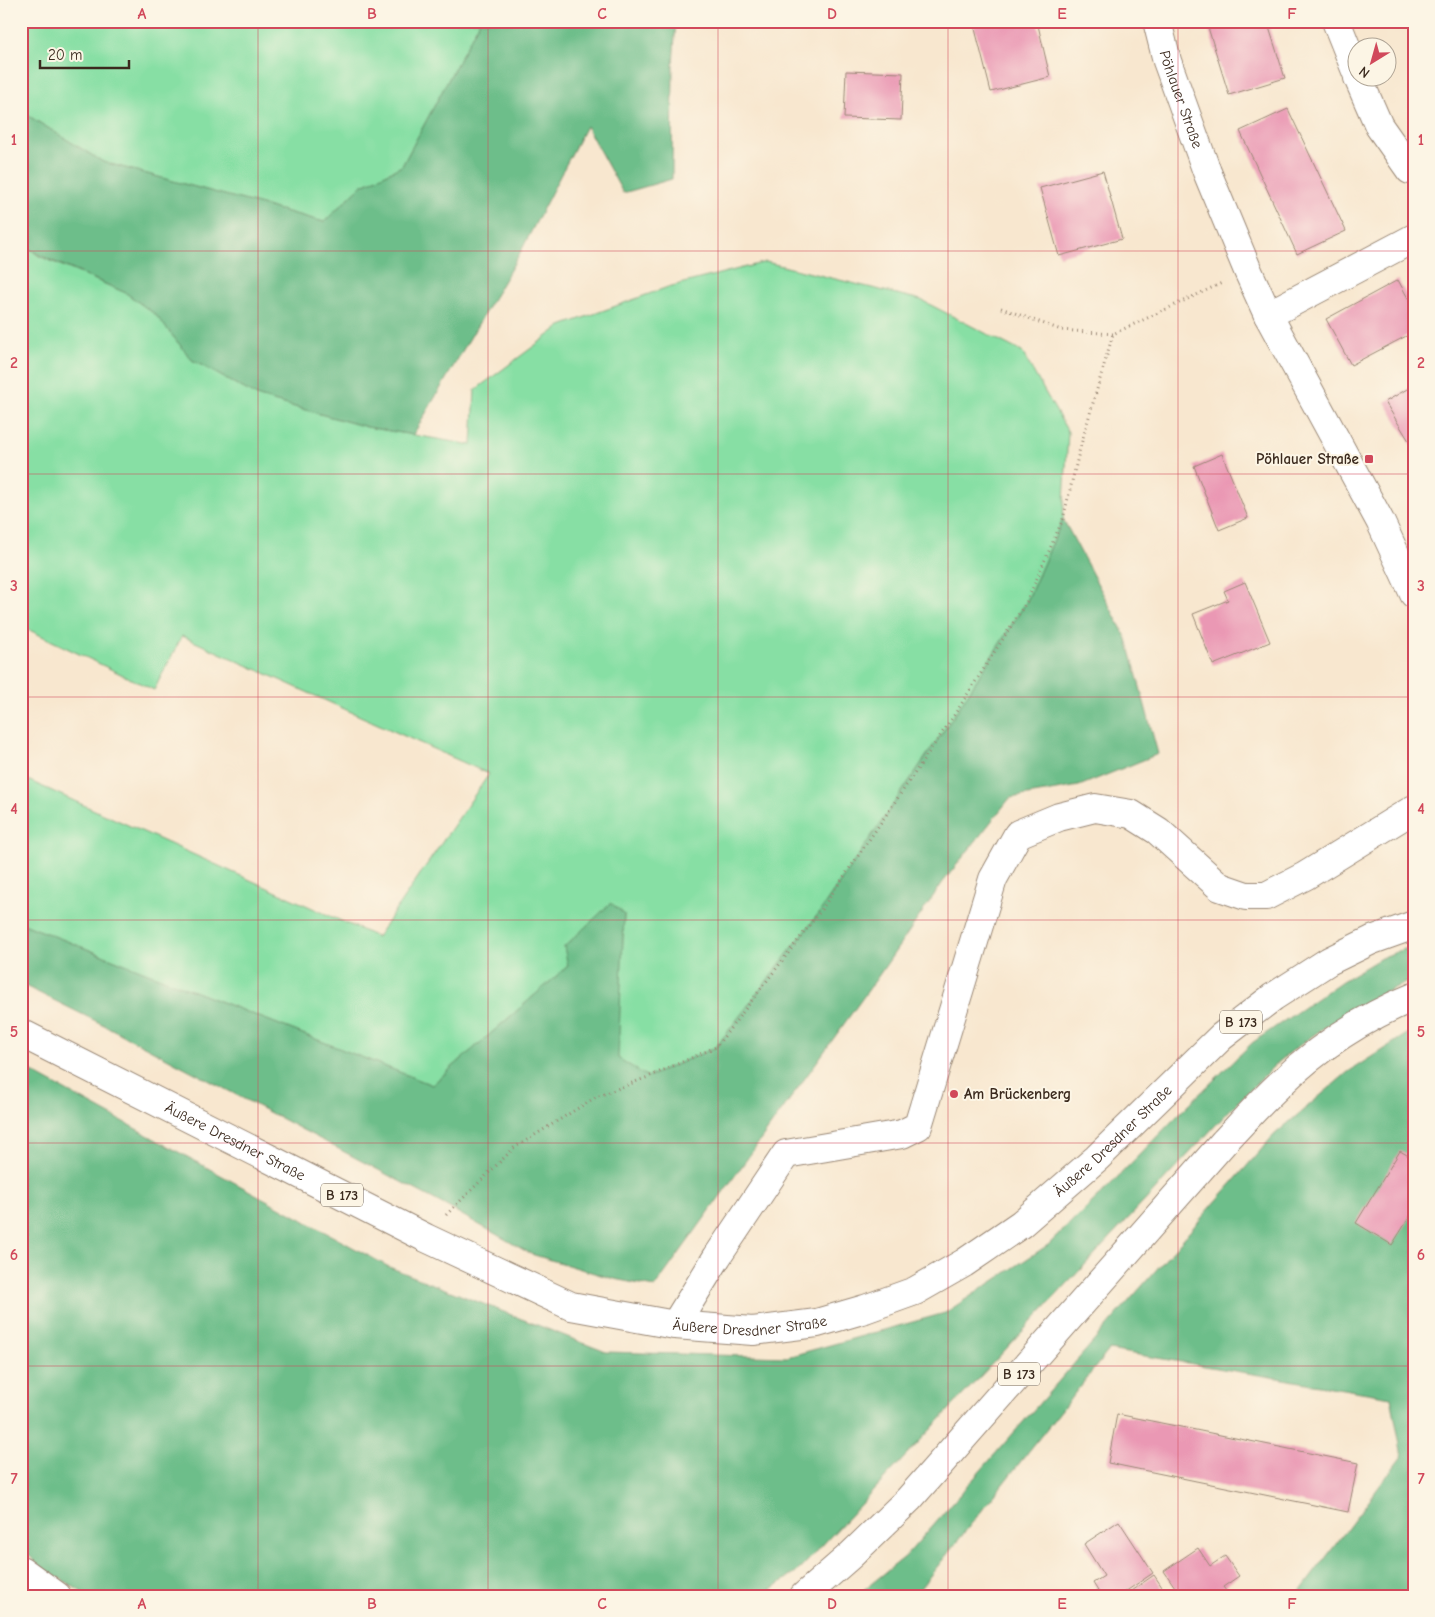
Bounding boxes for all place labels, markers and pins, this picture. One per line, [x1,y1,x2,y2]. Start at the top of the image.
place label: Pöhlauer Straße [1256,450,1359,468]
marker: Pöhlauer Straße [1363,453,1375,465]
place label: Am Brückenberg [964,1085,1071,1103]
marker: Am Brückenberg [948,1088,960,1100]

